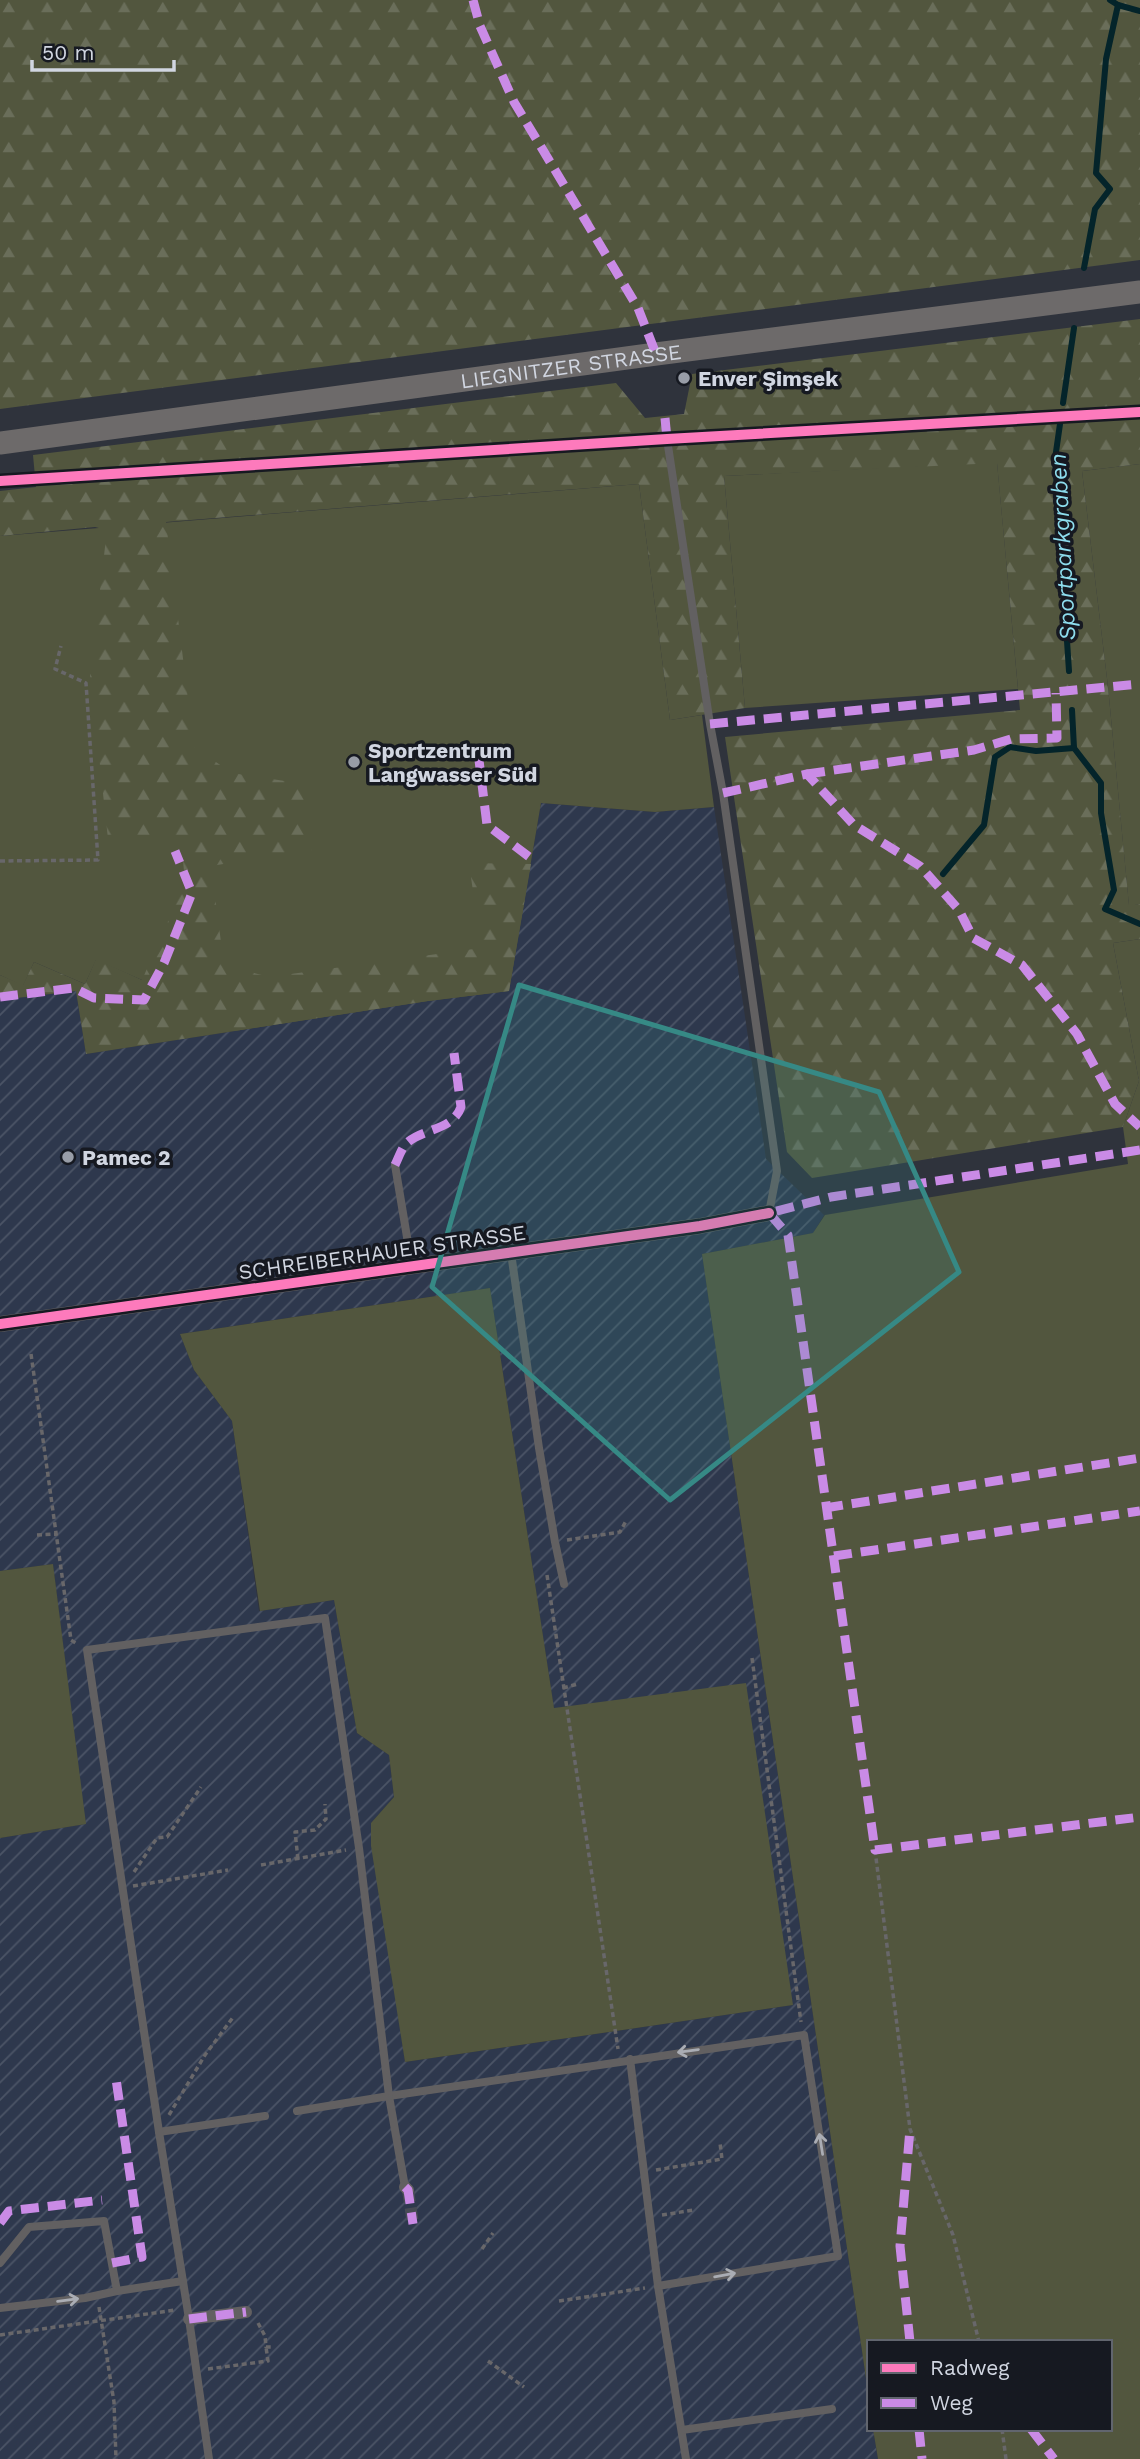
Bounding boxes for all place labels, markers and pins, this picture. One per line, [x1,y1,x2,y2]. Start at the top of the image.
place label: Enver Şimşek [698,366,839,391]
marker: Enver Şimşek [676,370,692,386]
place label: Sportzentrum Langwasser Süd [368,738,537,787]
marker: Sportzentrum Langwasser Süd [346,754,362,770]
place label: Pamec 2 [82,1145,171,1170]
marker: Pamec 2 [60,1149,76,1165]

